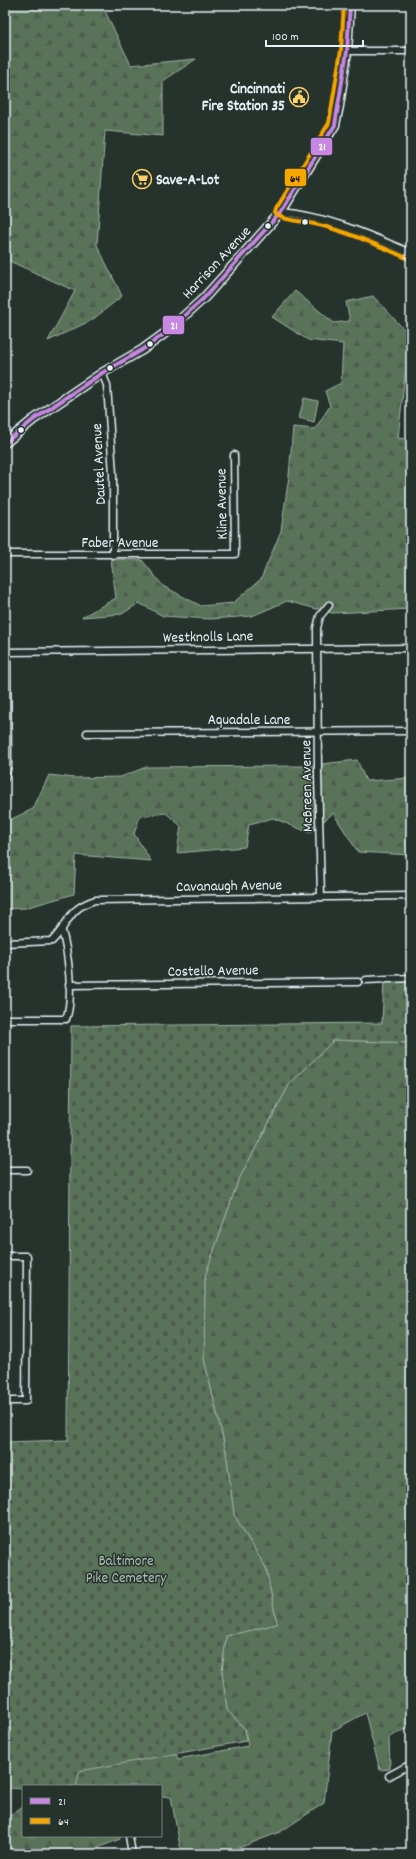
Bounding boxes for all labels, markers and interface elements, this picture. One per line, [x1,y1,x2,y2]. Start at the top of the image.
scale bar [266,22,363,48]
text: 100 m [272,29,299,46]
place label: Cincinnati Fire Station 35 [202,79,285,118]
public building icon: Cincinnati Fire Station 35 [288,86,310,108]
line badge: 21 [310,137,333,156]
text: 21 [318,140,326,156]
supermarket icon: Save-A-Lot [131,168,153,190]
line badge: 64 [284,168,307,187]
place label: Save-A-Lot [156,170,220,192]
text: 64 [290,172,300,188]
unlabelled marker [300,217,310,227]
unlabelled marker [263,221,273,231]
street label: Harrison Avenue [178,222,257,305]
line badge: 21 [162,315,185,335]
text: 21 [170,319,178,335]
unlabelled marker [145,339,155,349]
unlabelled marker [105,363,115,373]
street label: Dautel Avenue [87,422,113,505]
unlabelled marker [16,425,26,435]
street label: Kline Avenue [211,468,235,540]
street label: Faber Avenue [82,533,159,555]
street label: Westknolls Lane [163,626,254,650]
street label: Aquadale Lane [208,710,291,732]
street label: McBreen Avenue [296,739,320,832]
street label: Cavanaugh Avenue [176,875,283,899]
street label: Costello Avenue [167,960,259,984]
park label: Baltimore Pike Cemetery [86,1551,167,1590]
legend [22,1785,162,1837]
text: 21 [58,1794,66,1811]
text: 64 [58,1814,69,1831]

